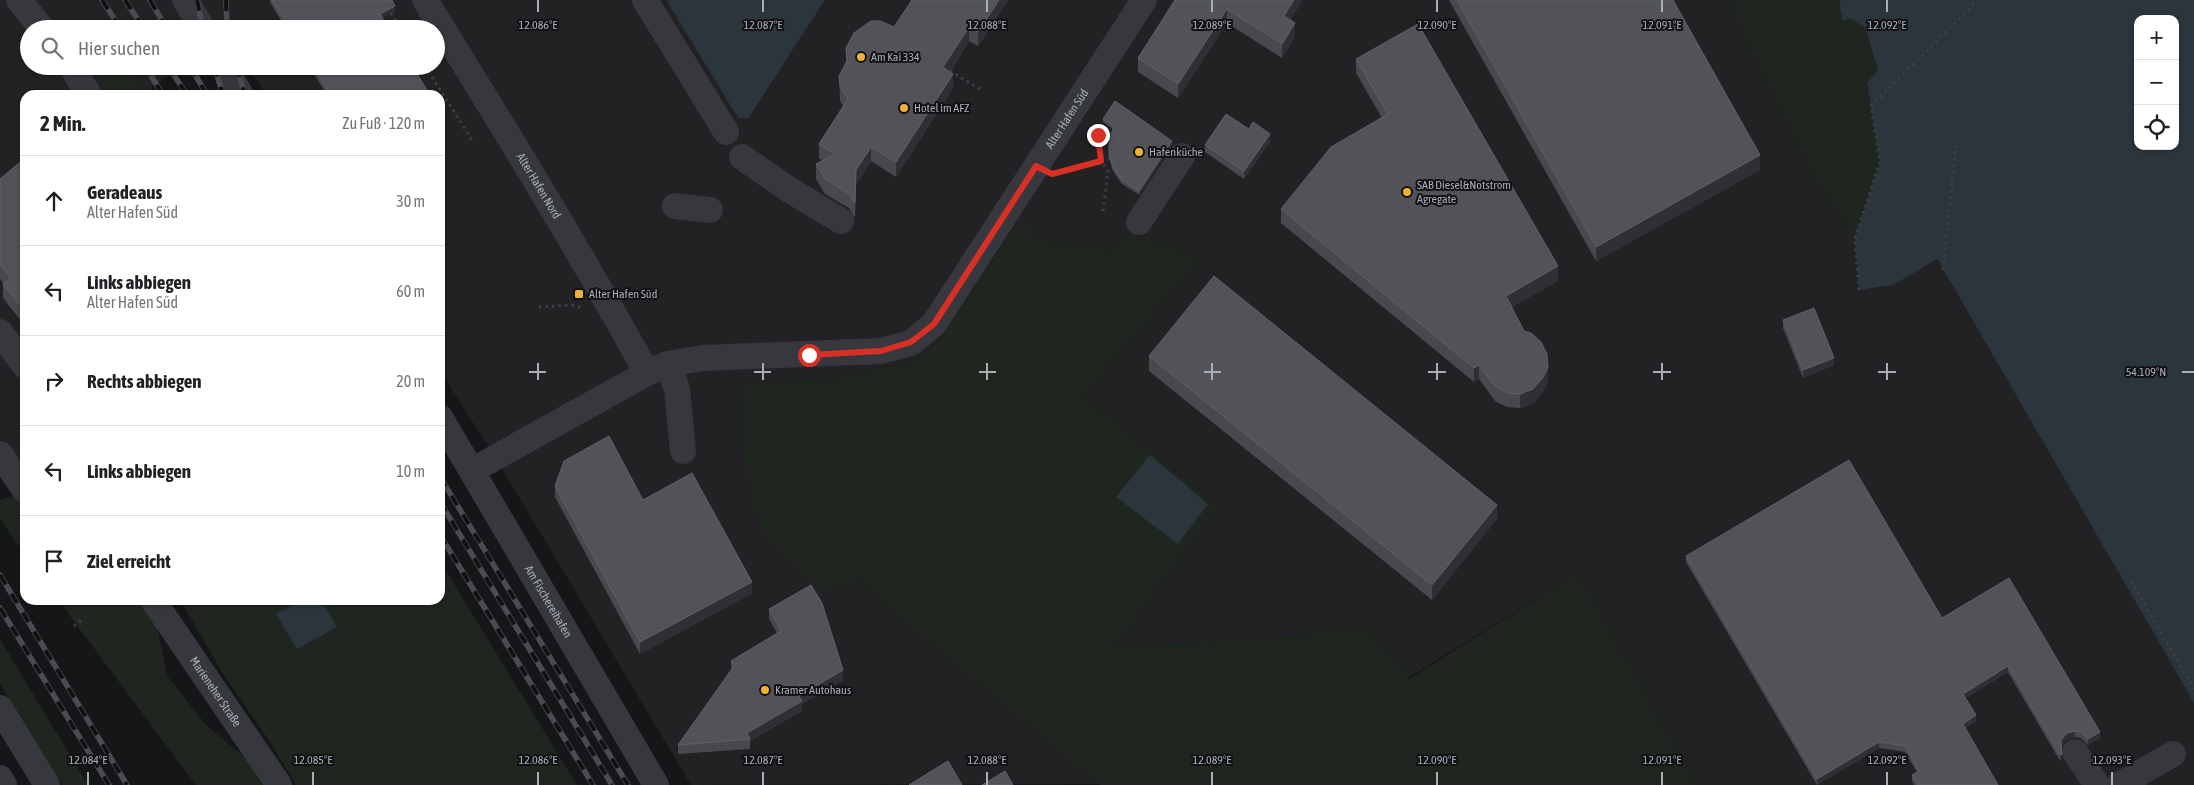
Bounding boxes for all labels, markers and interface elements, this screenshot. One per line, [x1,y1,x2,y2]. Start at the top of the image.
map controls [2134,15,2179,150]
button: + [2134,15,2179,60]
text: 12.086°E [519,18,557,32]
text: 12.087°E [744,18,782,32]
text: 12.088°E [968,18,1006,32]
text: 12.089°E [1193,18,1231,32]
text: 12.090°E [1418,18,1456,32]
text: 12.091°E [1643,18,1681,32]
text: 12.092°E [1868,18,1906,32]
search box [20,20,445,75]
icon: search [38,34,66,62]
text: Hier suchen [78,37,160,59]
place label: Am Kai 334 [871,50,920,64]
marker: Am Kai 334 [855,51,867,63]
button: − [2134,60,2179,105]
street label: Alter Hafen Süd [1042,86,1091,151]
place label: Hotel im AFZ [914,101,970,115]
marker: Hotel im AFZ [898,102,910,114]
button: locate [2134,105,2179,150]
text: 2 Min. [40,111,86,135]
text: Zu Fuß · 120 m [342,114,425,132]
route end [1087,124,1110,147]
place label: Hafenküche [1149,145,1203,159]
marker: Hafenküche [1133,146,1145,158]
street label: Alter Hafen Nord [514,151,564,221]
place label: SAB Diesel&Notstrom Agregate [1417,178,1511,206]
text: Geradeaus [87,181,162,203]
marker: SAB Diesel&Notstrom Agregate [1401,186,1413,198]
icon: ahead [40,187,68,215]
text: 30 m [396,192,425,210]
text: Alter Hafen Süd [87,203,178,221]
text: Links abbiegen [87,271,191,293]
icon: left [40,277,68,305]
text: 60 m [396,282,425,300]
place label: Alter Hafen Süd [589,287,657,301]
marker: Alter Hafen Süd [573,288,585,300]
text: Alter Hafen Süd [87,293,178,311]
route start [798,344,821,367]
text: 54.109°N [2126,365,2166,379]
icon: right [40,367,68,395]
text: Rechts abbiegen [87,370,202,392]
text: 20 m [396,372,425,390]
icon: left [40,457,68,485]
text: Links abbiegen [87,460,191,482]
text: 10 m [396,462,425,480]
icon: arrive [40,547,68,575]
text: Ziel erreicht [87,550,171,572]
street label: Am Fischereihafen [522,563,575,640]
street label: Marieneher Straße [187,654,244,729]
place label: Kramer Autohaus [775,683,851,697]
marker: Kramer Autohaus [759,684,771,696]
text: 12.084°E [69,753,107,767]
text: 12.085°E [294,753,332,767]
text: 12.086°E [519,753,557,767]
text: 12.087°E [744,753,782,767]
text: 12.088°E [968,753,1006,767]
text: 12.089°E [1193,753,1231,767]
text: 12.090°E [1418,753,1456,767]
text: 12.091°E [1643,753,1681,767]
text: 12.092°E [1868,753,1906,767]
text: 12.093°E [2093,753,2131,767]

